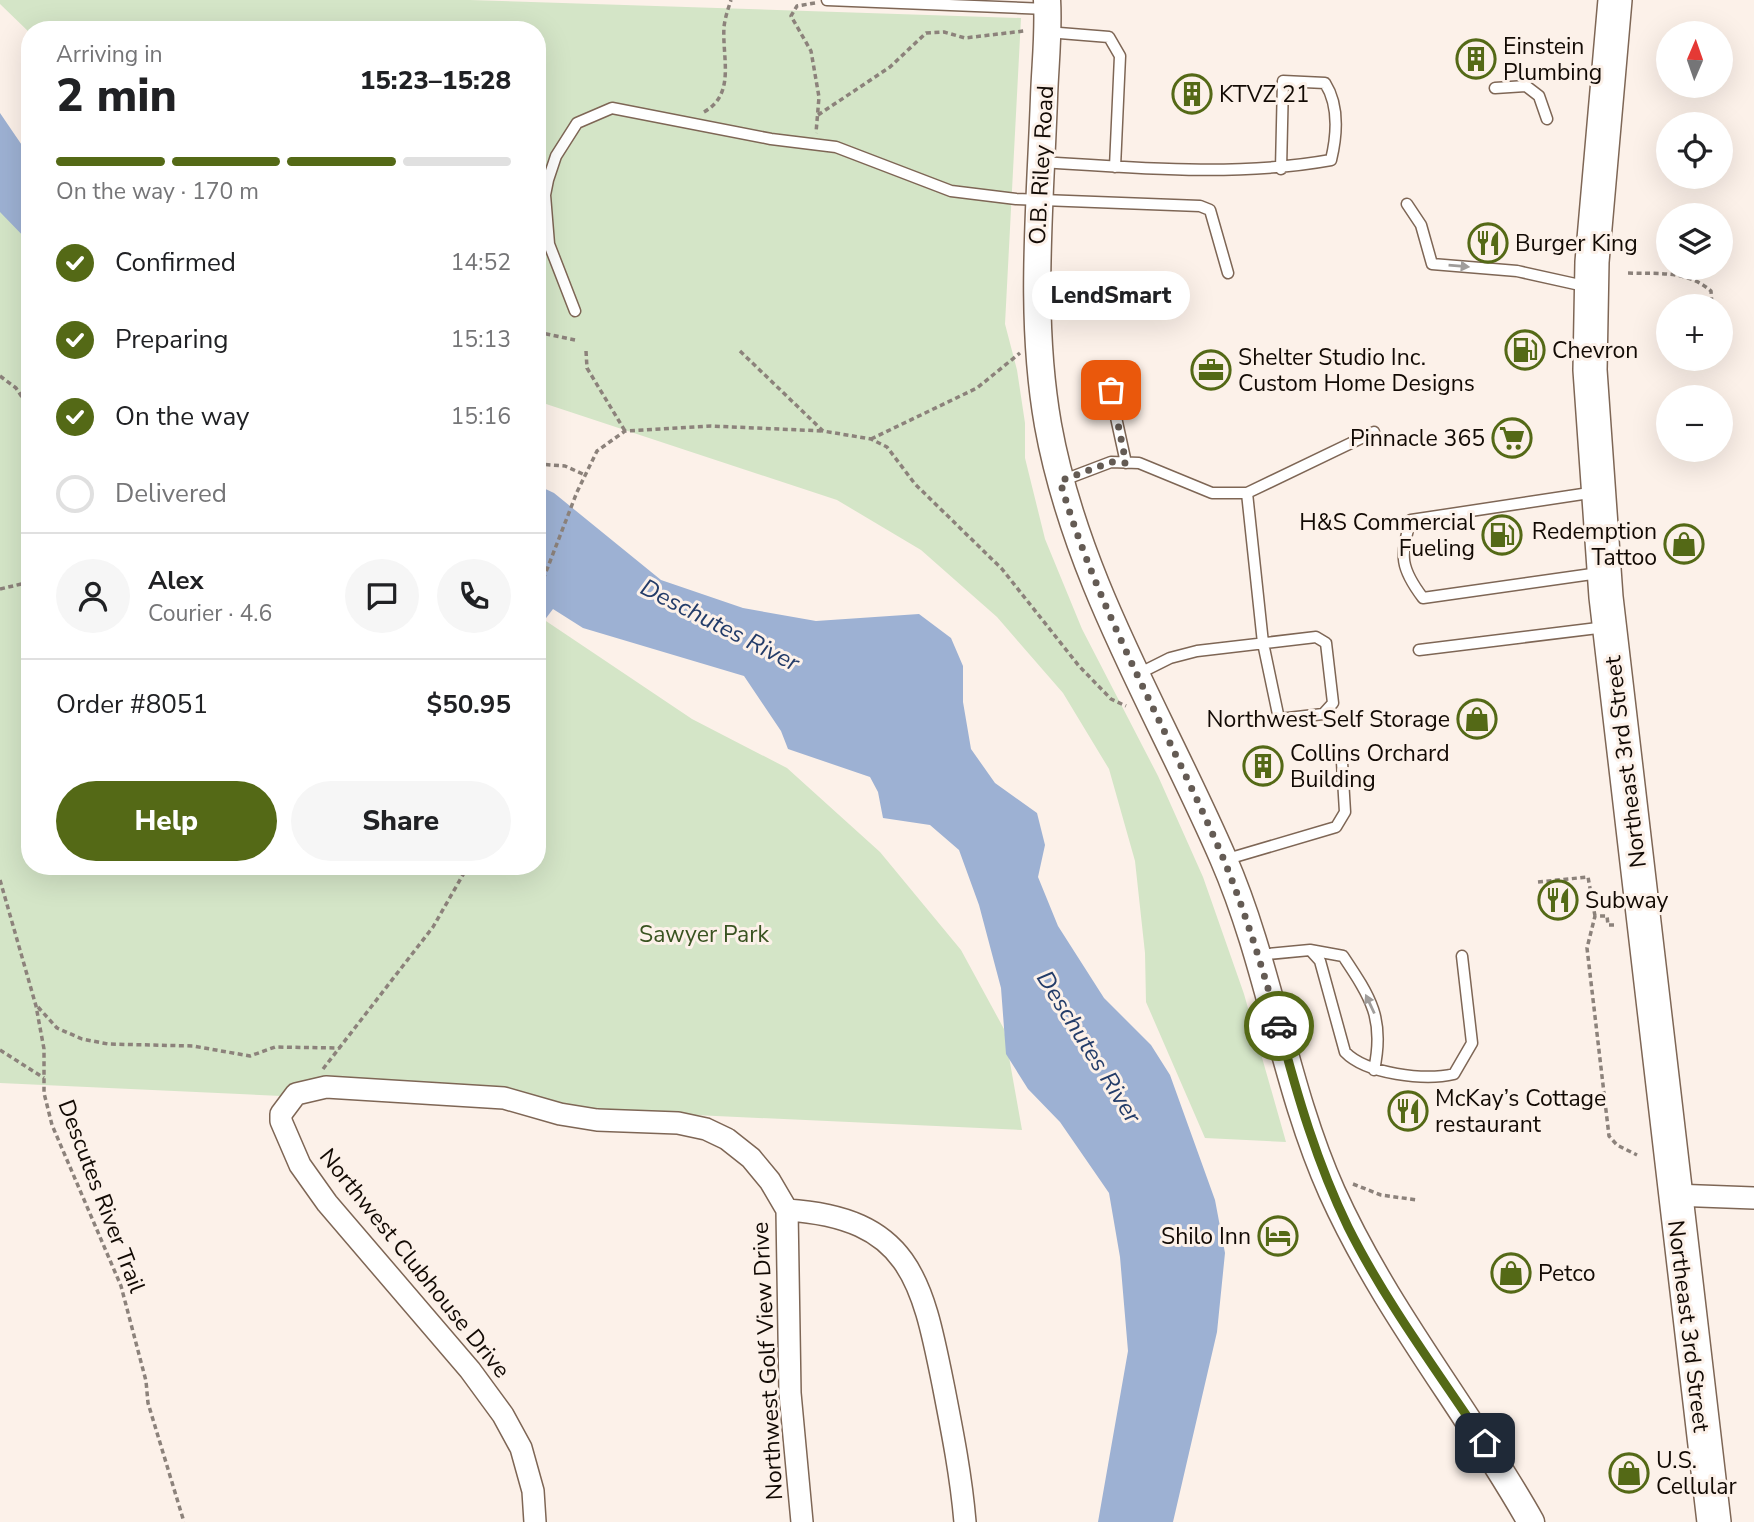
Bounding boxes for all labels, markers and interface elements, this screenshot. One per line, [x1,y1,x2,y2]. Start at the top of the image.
north arrow [1656,21,1732,98]
map controls [1656,21,1733,462]
place label: Einstein Plumbing [1503,31,1602,88]
building icon: Einstein Plumbing [1455,38,1497,80]
text: Arriving in [56,39,163,70]
text: 15:23–15:28 [360,63,511,98]
text: 2 min [56,64,177,127]
building icon: KTVZ 21 [1171,73,1213,115]
place label: KTVZ 21 [1219,79,1310,110]
street label: O.B. Riley Road [1022,85,1061,245]
button: locate [1656,112,1733,189]
text: On the way · 170 m [56,176,259,207]
button: layers [1656,203,1733,280]
restaurant icon: Burger King [1467,222,1509,264]
place label: Burger King [1515,228,1638,259]
icon: check [56,244,94,282]
text: Confirmed [115,245,236,280]
text: 14:52 [451,247,511,278]
one-way arrow [1448,261,1470,272]
callout: LendSmart [1032,271,1190,320]
text: LendSmart [1051,280,1171,311]
button: + [1656,294,1733,371]
icon: check [56,321,94,359]
text: Preparing [115,322,228,357]
text: 15:13 [451,324,511,355]
fuel station icon: Chevron [1504,329,1546,371]
place label: Chevron [1552,335,1638,366]
place label: Shelter Studio Inc. Custom Home Designs [1238,342,1475,399]
office icon: Shelter Studio Inc. Custom Home Designs [1190,349,1232,391]
pin [1081,360,1141,420]
icon: bag [1092,371,1130,409]
button: − [1656,385,1733,462]
icon: check [56,398,94,436]
text: On the way [115,399,249,434]
text: 15:16 [451,401,511,432]
supermarket icon: Pinnacle 365 [1491,417,1533,459]
place label: Pinnacle 365 [1350,423,1485,454]
text: Delivered [115,476,227,511]
place label: H&S Commercial Fueling [1299,507,1475,564]
fuel station icon: H&S Commercial Fueling [1481,514,1523,556]
place label: Redemption Tattoo [1532,516,1657,573]
shop icon: Redemption Tattoo [1663,523,1705,565]
button: person [56,559,130,633]
button: chat [345,559,419,633]
button: phone [437,559,511,633]
text: Alex [148,563,204,598]
water label: Deschutes River [635,571,806,679]
text: Courier · 4.6 [148,598,272,629]
street label: Northeast 3rd Street [1597,653,1654,870]
text: Order #8051 [56,687,208,722]
text: $50.95 [427,687,511,722]
shop icon: Northwest Self Storage [1456,698,1498,740]
place label: Northwest Self Storage [1207,704,1450,735]
place label: Collins Orchard Building [1290,738,1450,795]
building icon: Collins Orchard Building [1242,745,1284,787]
button: Help [56,781,277,861]
button: Share [291,781,511,861]
restaurant icon: Subway [1537,879,1579,921]
place label: Subway [1585,885,1668,916]
park label: Sawyer Park [639,919,769,950]
water label: Deschutes River [1029,965,1149,1131]
courier [1244,991,1314,1061]
one-way arrow [1365,994,1376,1014]
icon: car [1260,1007,1298,1045]
place label: McKay’s Cottage restaurant [1435,1083,1606,1140]
restaurant icon: McKay’s Cottage restaurant [1387,1090,1429,1132]
street label: Descutes River Trail [50,1095,153,1297]
street label: Northwest Clubhouse Drive [312,1142,517,1385]
hotel icon: Shilo Inn [1257,1215,1299,1257]
street label: Northeast 3rd Street [1660,1218,1717,1435]
street label: Northwest Golf View Drive [745,1221,790,1501]
place label: Shilo Inn [1161,1221,1251,1252]
shop icon: Petco [1490,1252,1532,1294]
place label: Petco [1538,1258,1595,1289]
pin [1455,1413,1515,1473]
icon: home [1466,1424,1504,1462]
place label: U.S. Cellular [1656,1445,1737,1502]
shop icon: U.S. Cellular [1608,1452,1650,1494]

